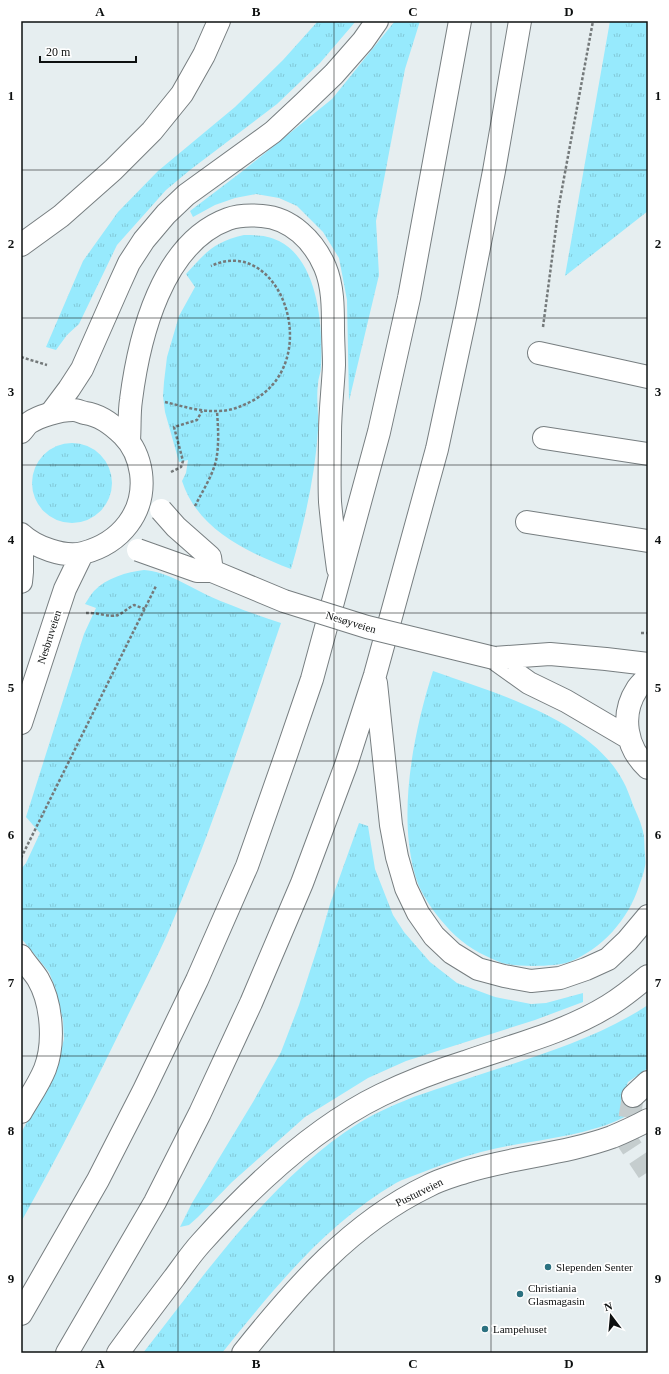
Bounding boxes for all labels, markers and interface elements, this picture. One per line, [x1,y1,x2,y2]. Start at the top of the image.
text: A [95,4,105,19]
text: B [252,4,261,19]
text: C [408,4,418,19]
text: D [564,4,574,19]
scale bar [40,38,136,64]
text: 20 m [46,45,71,59]
text: 1 [8,88,14,103]
text: 1 [655,88,661,103]
text: 2 [8,236,14,251]
text: 2 [655,236,661,251]
text: 3 [8,384,15,399]
text: 3 [655,384,662,399]
text: 4 [8,532,15,547]
text: 4 [655,532,662,547]
street label: Nesbruveien [35,608,63,665]
street label: Nesøyveien [324,609,378,635]
text: 5 [8,680,15,695]
text: 5 [655,680,662,695]
text: 6 [8,827,15,842]
text: 6 [655,827,662,842]
text: 7 [8,975,15,990]
text: 7 [655,975,662,990]
text: 8 [8,1123,15,1138]
text: 8 [655,1123,662,1138]
street label: Pustutveien [393,1175,445,1209]
place label: Slependen Senter [556,1261,633,1273]
marker: Slependen Senter [543,1262,553,1272]
text: 9 [8,1271,15,1286]
text: 9 [655,1271,662,1286]
place label: Christiania Glasmagasin [528,1282,585,1307]
marker: Christiania Glasmagasin [515,1289,525,1299]
north arrow [591,1296,631,1336]
text: N [603,1300,614,1313]
place label: Lampehuset [493,1323,547,1335]
marker: Lampehuset [480,1324,490,1334]
text: A [95,1356,105,1371]
text: B [252,1356,261,1371]
text: C [408,1356,418,1371]
text: D [564,1356,574,1371]

